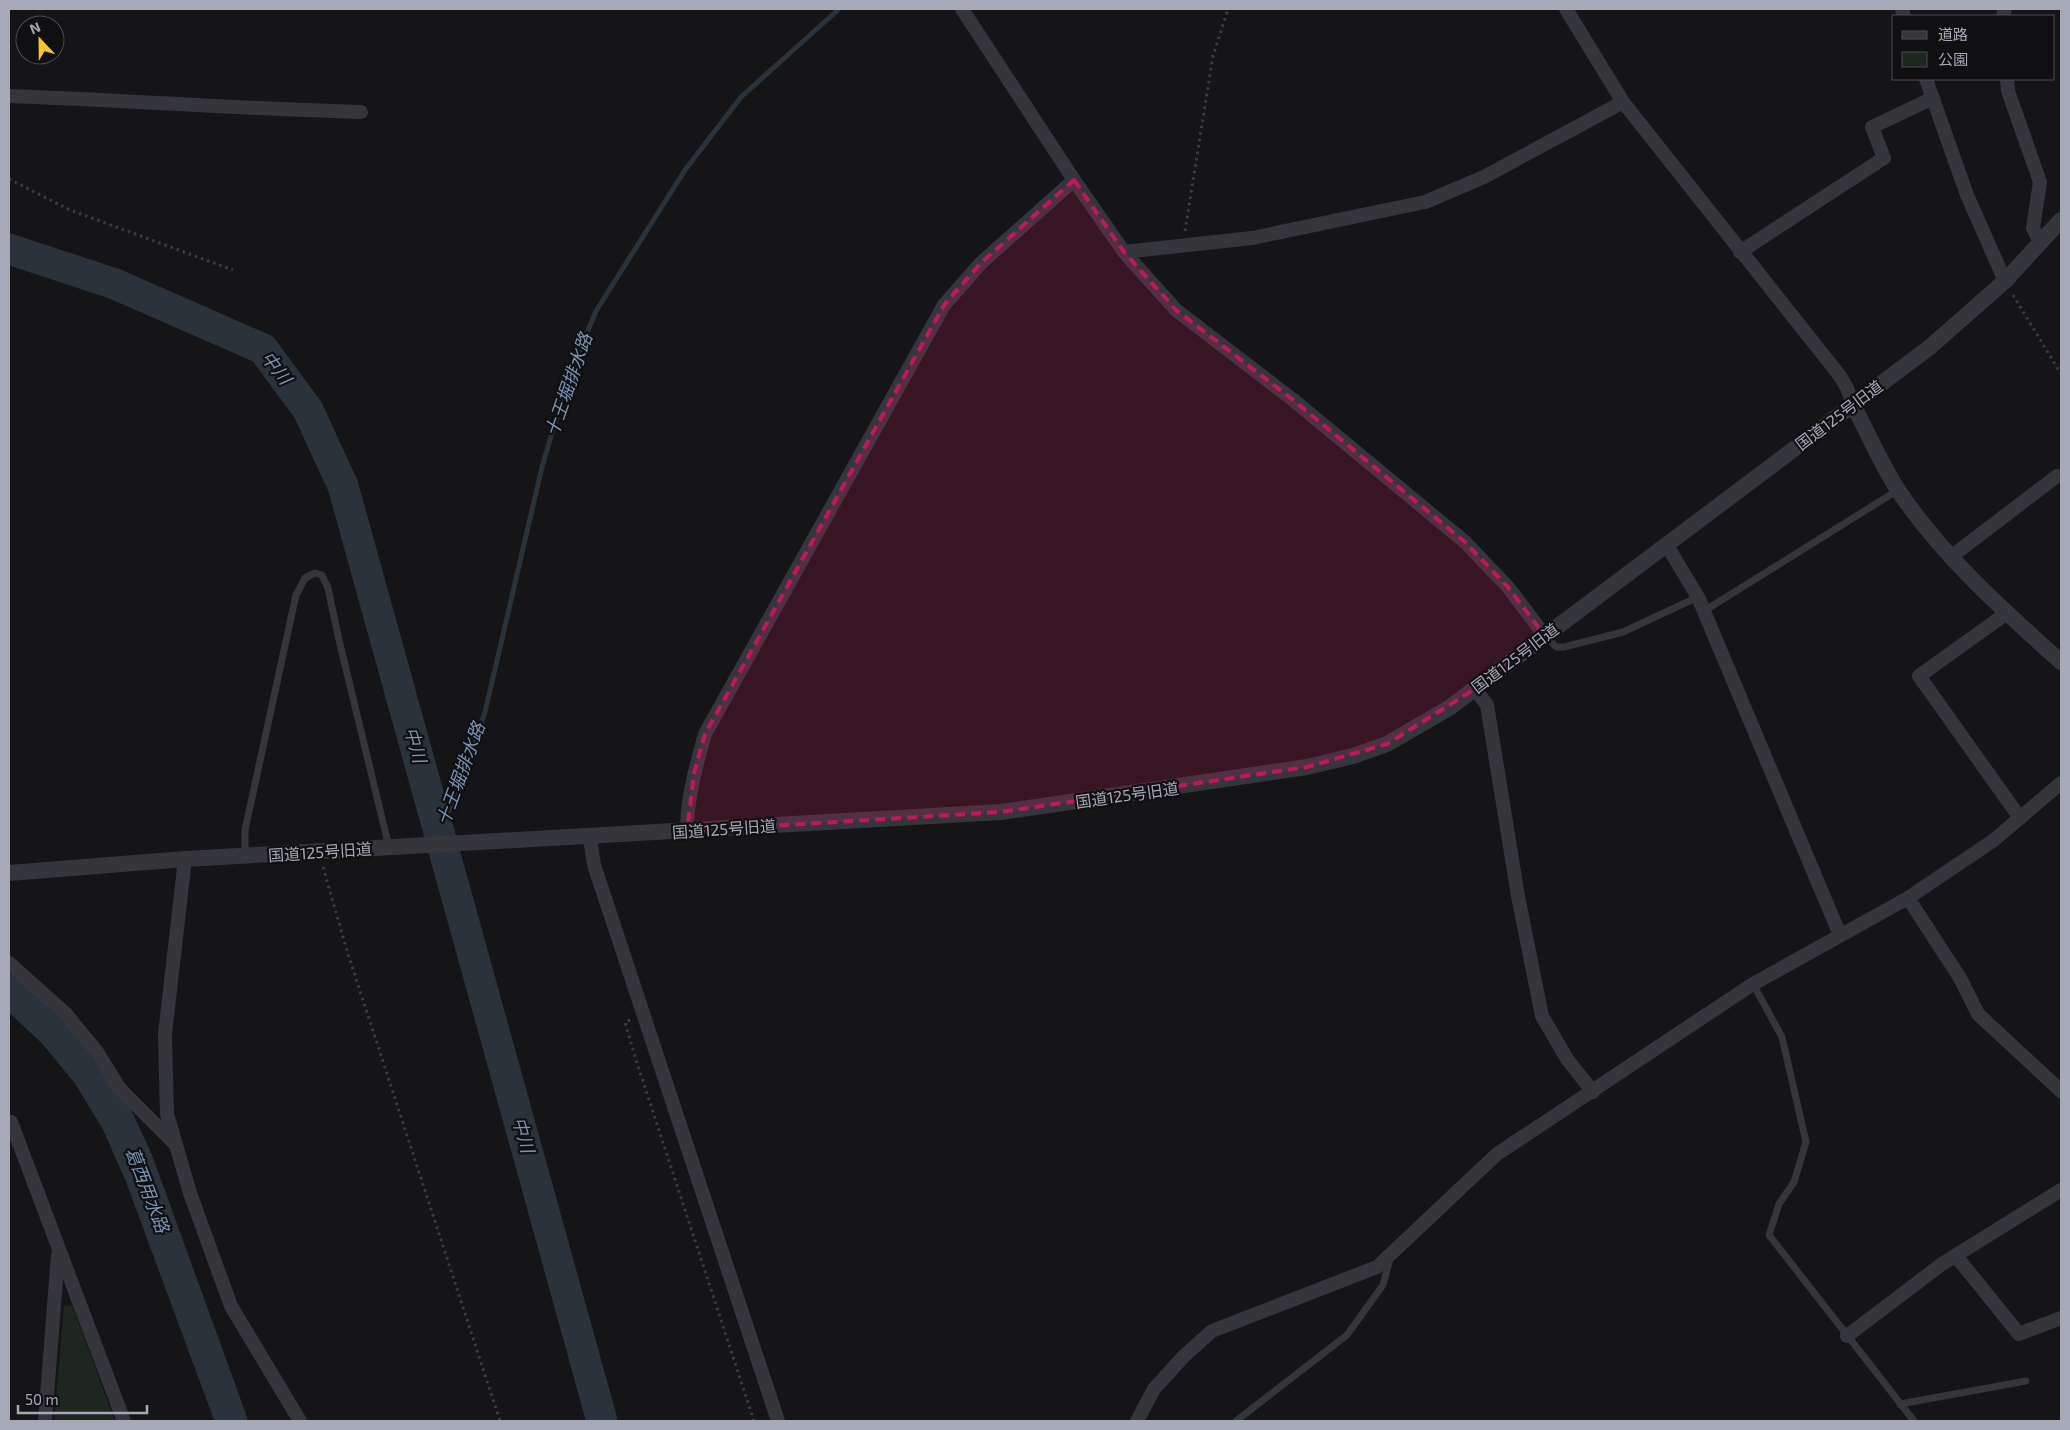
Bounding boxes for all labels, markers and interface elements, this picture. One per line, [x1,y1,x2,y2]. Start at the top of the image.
north arrow [15,15,65,65]
legend [1892,15,2055,80]
text: N [27,18,43,37]
text: 道路 [1938,25,1968,43]
text: 公園 [1938,50,1968,68]
water label: 十王堀排水路 [540,328,597,439]
water label: 中川 [257,346,298,390]
street label: 国道125号旧道 [1791,376,1886,453]
street label: 国道125号旧道 [1467,619,1562,696]
water label: 十王堀排水路 [431,717,490,828]
water label: 中川 [400,724,432,767]
street label: 国道125号旧道 [1074,778,1180,811]
street label: 国道125号旧道 [671,815,776,842]
street label: 国道125号旧道 [267,838,372,865]
water label: 中川 [508,1114,540,1157]
water label: 葛西用水路 [122,1144,175,1237]
scale bar [18,1382,146,1414]
text: 50 m [25,1390,59,1408]

